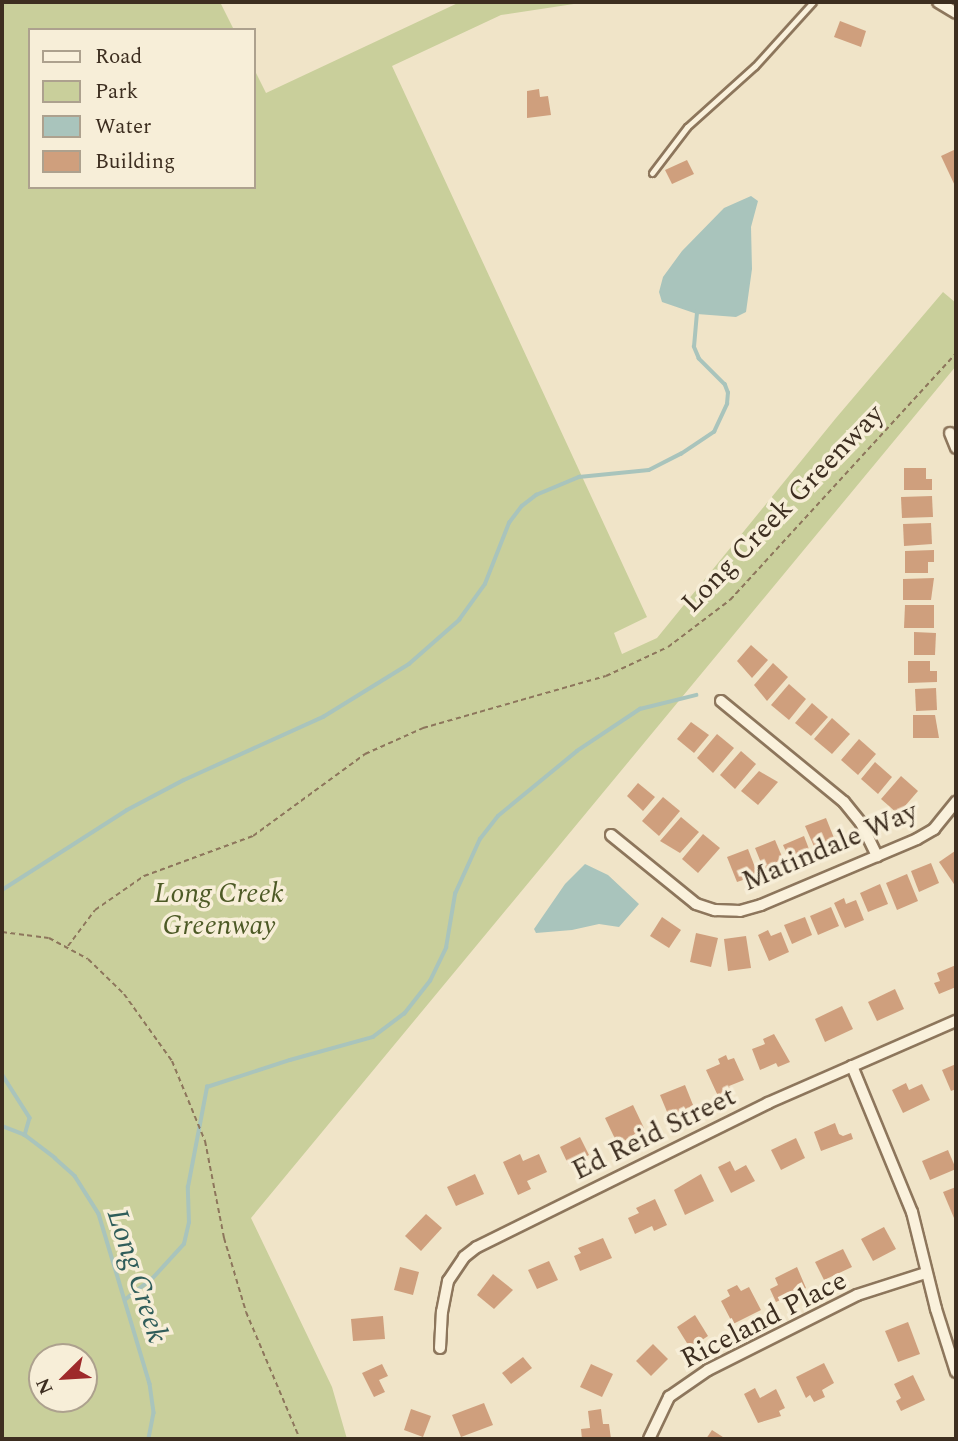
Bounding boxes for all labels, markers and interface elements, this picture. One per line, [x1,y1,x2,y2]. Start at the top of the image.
legend [28,28,256,189]
text: Road [95,41,142,73]
text: Park [95,76,138,108]
text: Water [95,111,151,143]
text: Building [95,146,175,178]
street label: Long Creek Greenway [675,398,891,620]
street label: Matindale Way [737,795,923,899]
park label: Long Creek Greenway [154,877,284,943]
street label: Ed Reid Street [567,1080,741,1188]
water label: Long Creek [98,1204,176,1348]
street label: Riceland Place [675,1264,853,1376]
north arrow [28,1343,98,1413]
text: N [29,1373,62,1399]

